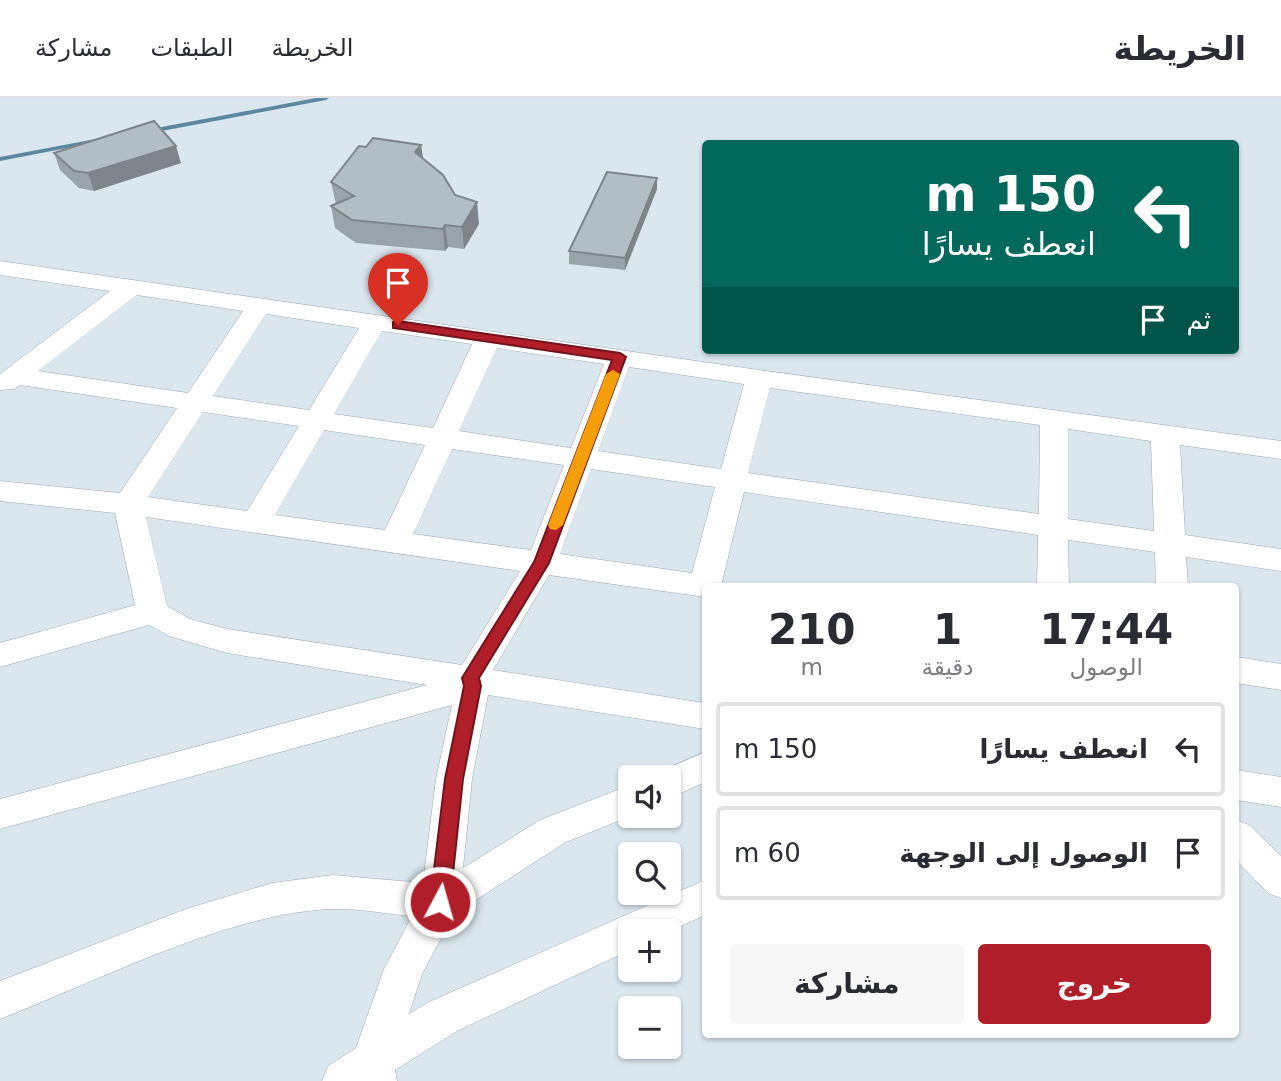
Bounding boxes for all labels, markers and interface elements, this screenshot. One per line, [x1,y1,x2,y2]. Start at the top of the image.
text: الخريطة [1113,29,1246,68]
text: مشاركة [35,34,112,62]
text: الطبقات [150,34,233,62]
text: الخريطة [271,34,353,62]
text: 150 m [926,166,1096,223]
icon: left [1120,168,1211,259]
text: انعطف يسارًا [922,225,1096,263]
pin [368,253,428,325]
icon: arrive [379,264,417,302]
icon: arrive [1134,301,1172,339]
text: ثم [1186,305,1211,335]
text: 210 [768,605,856,654]
text: 1 [933,605,962,654]
text: 17:44 [1039,605,1173,654]
text: m [801,654,823,680]
text: دقيقة [921,654,974,680]
text: الوصول [1070,654,1143,680]
icon: left [1169,730,1207,768]
text: 150 m [734,734,817,764]
text: انعطف يسارًا [979,734,1148,764]
map controls [618,765,681,1059]
button: sound [618,765,681,828]
icon: arrive [1169,834,1207,872]
text: 60 m [734,838,801,868]
text: الوصول إلى الوجهة [899,838,1148,868]
button: search [618,842,681,905]
position arrow [403,865,477,939]
button: + [618,919,681,982]
button: مشاركة [730,944,964,1024]
button: خروج [978,944,1211,1024]
button: − [618,996,681,1059]

